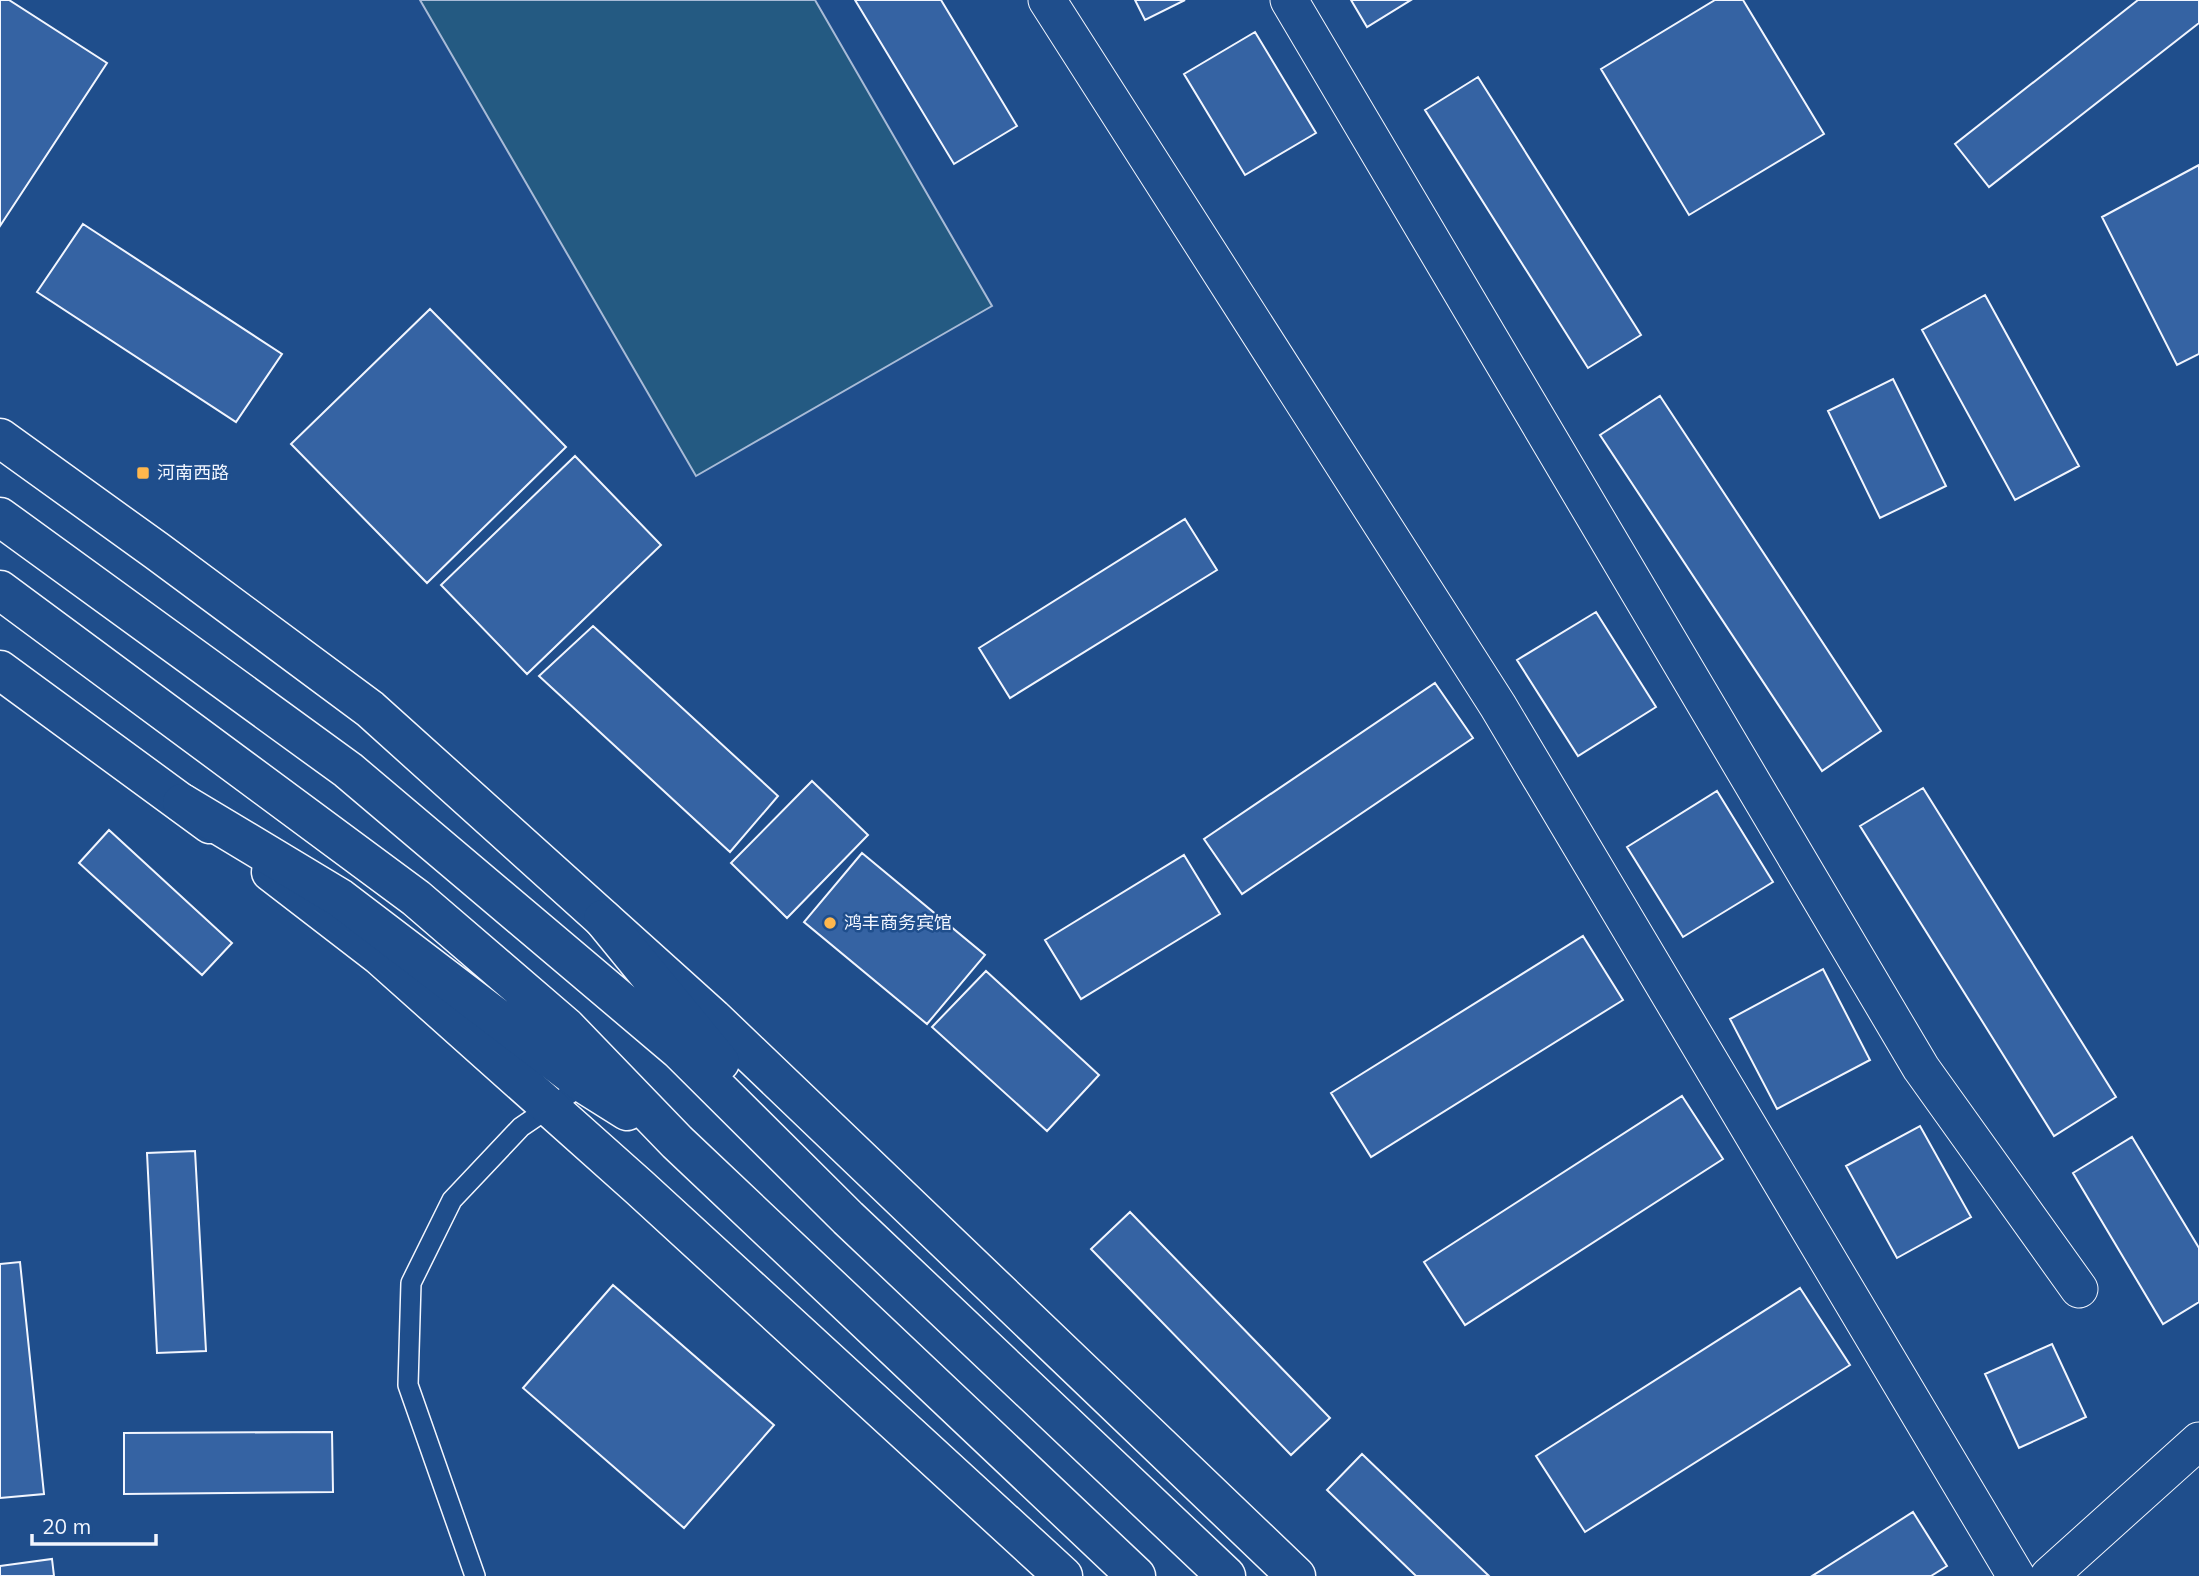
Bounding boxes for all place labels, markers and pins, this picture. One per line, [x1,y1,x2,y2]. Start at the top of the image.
place label: 河南西路 [157,461,229,484]
marker: 河南西路 [135,465,151,481]
place label: 鸿丰商务宾馆 [844,911,952,934]
marker: 鸿丰商务宾馆 [822,915,838,931]

